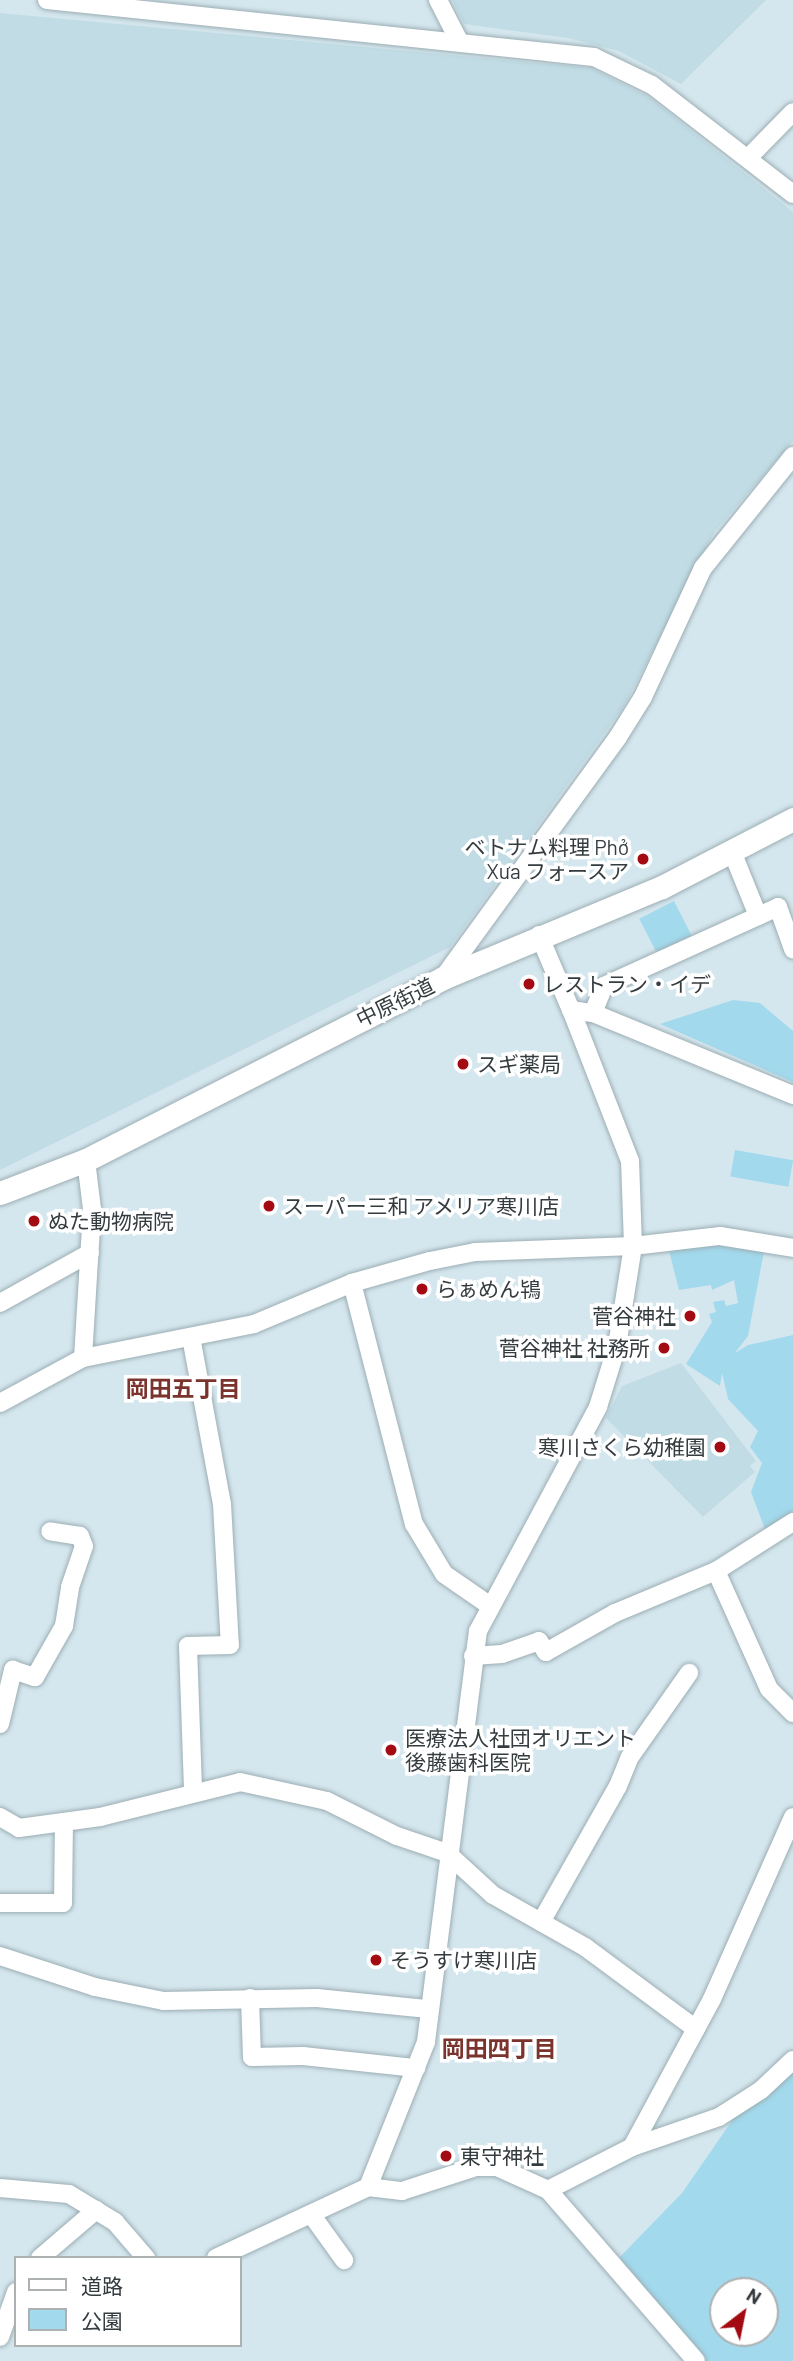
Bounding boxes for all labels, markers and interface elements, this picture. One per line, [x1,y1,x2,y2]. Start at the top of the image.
place label: ベトナム料理 Phở Xưa フォースア [464,834,629,884]
marker: ベトナム料理 Phở Xưa フォースア [635,851,651,867]
place label: レストラン・イデ [543,971,711,997]
street label: 中原街道 [352,972,438,1032]
marker: レストラン・イデ [521,976,537,992]
place label: スギ薬局 [477,1051,561,1077]
marker: スギ薬局 [455,1056,471,1072]
place label: スーパー三和 アメリア寒川店 [283,1193,560,1219]
marker: スーパー三和 アメリア寒川店 [261,1198,277,1214]
place label: ぬた動物病院 [48,1208,174,1234]
marker: ぬた動物病院 [26,1213,42,1229]
place label: らぁめん鴇 [436,1276,541,1302]
marker: らぁめん鴇 [414,1281,430,1297]
place label: 菅谷神社 [592,1303,676,1329]
marker: 菅谷神社 [682,1308,698,1324]
place label: 菅谷神社 社務所 [499,1335,650,1361]
marker: 菅谷神社 社務所 [656,1340,672,1356]
district label: 岡田五丁目 [126,1374,240,1402]
place label: 寒川さくら幼稚園 [538,1434,706,1460]
marker: 寒川さくら幼稚園 [712,1439,728,1455]
place label: 医療法人社団オリエント 後藤歯科医院 [405,1725,636,1775]
marker: 医療法人社団オリエント 後藤歯科医院 [383,1742,399,1758]
place label: そうすけ寒川店 [390,1947,537,1973]
marker: そうすけ寒川店 [368,1952,384,1968]
district label: 岡田四丁目 [442,2034,556,2062]
place label: 東守神社 [460,2143,544,2169]
marker: 東守神社 [438,2148,454,2164]
legend [14,2256,242,2347]
text: 道路 [81,2273,123,2298]
north arrow [709,2277,779,2347]
text: N [743,2282,766,2309]
text: 公園 [81,2308,123,2333]

